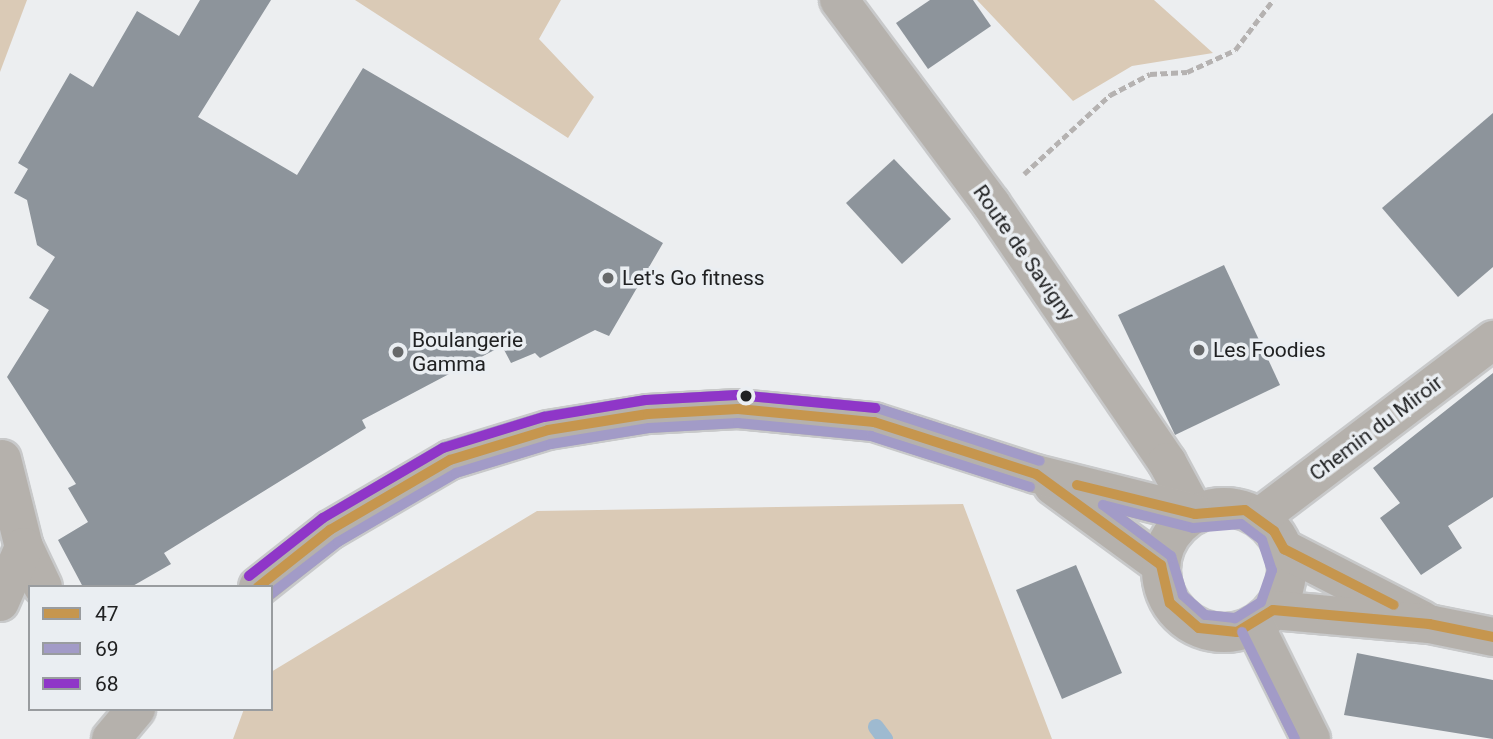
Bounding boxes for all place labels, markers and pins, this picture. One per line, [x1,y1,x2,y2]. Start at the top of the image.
place label: Let's Go fitness [622,265,765,291]
marker: Let's Go fitness [600,270,616,286]
place label: Boulangerie Gamma [412,327,523,377]
place label: Les Foodies [1213,337,1326,363]
marker: Les Foodies [1191,342,1207,358]
marker: Boulangerie Gamma [390,344,406,360]
unlabelled marker [739,389,753,403]

